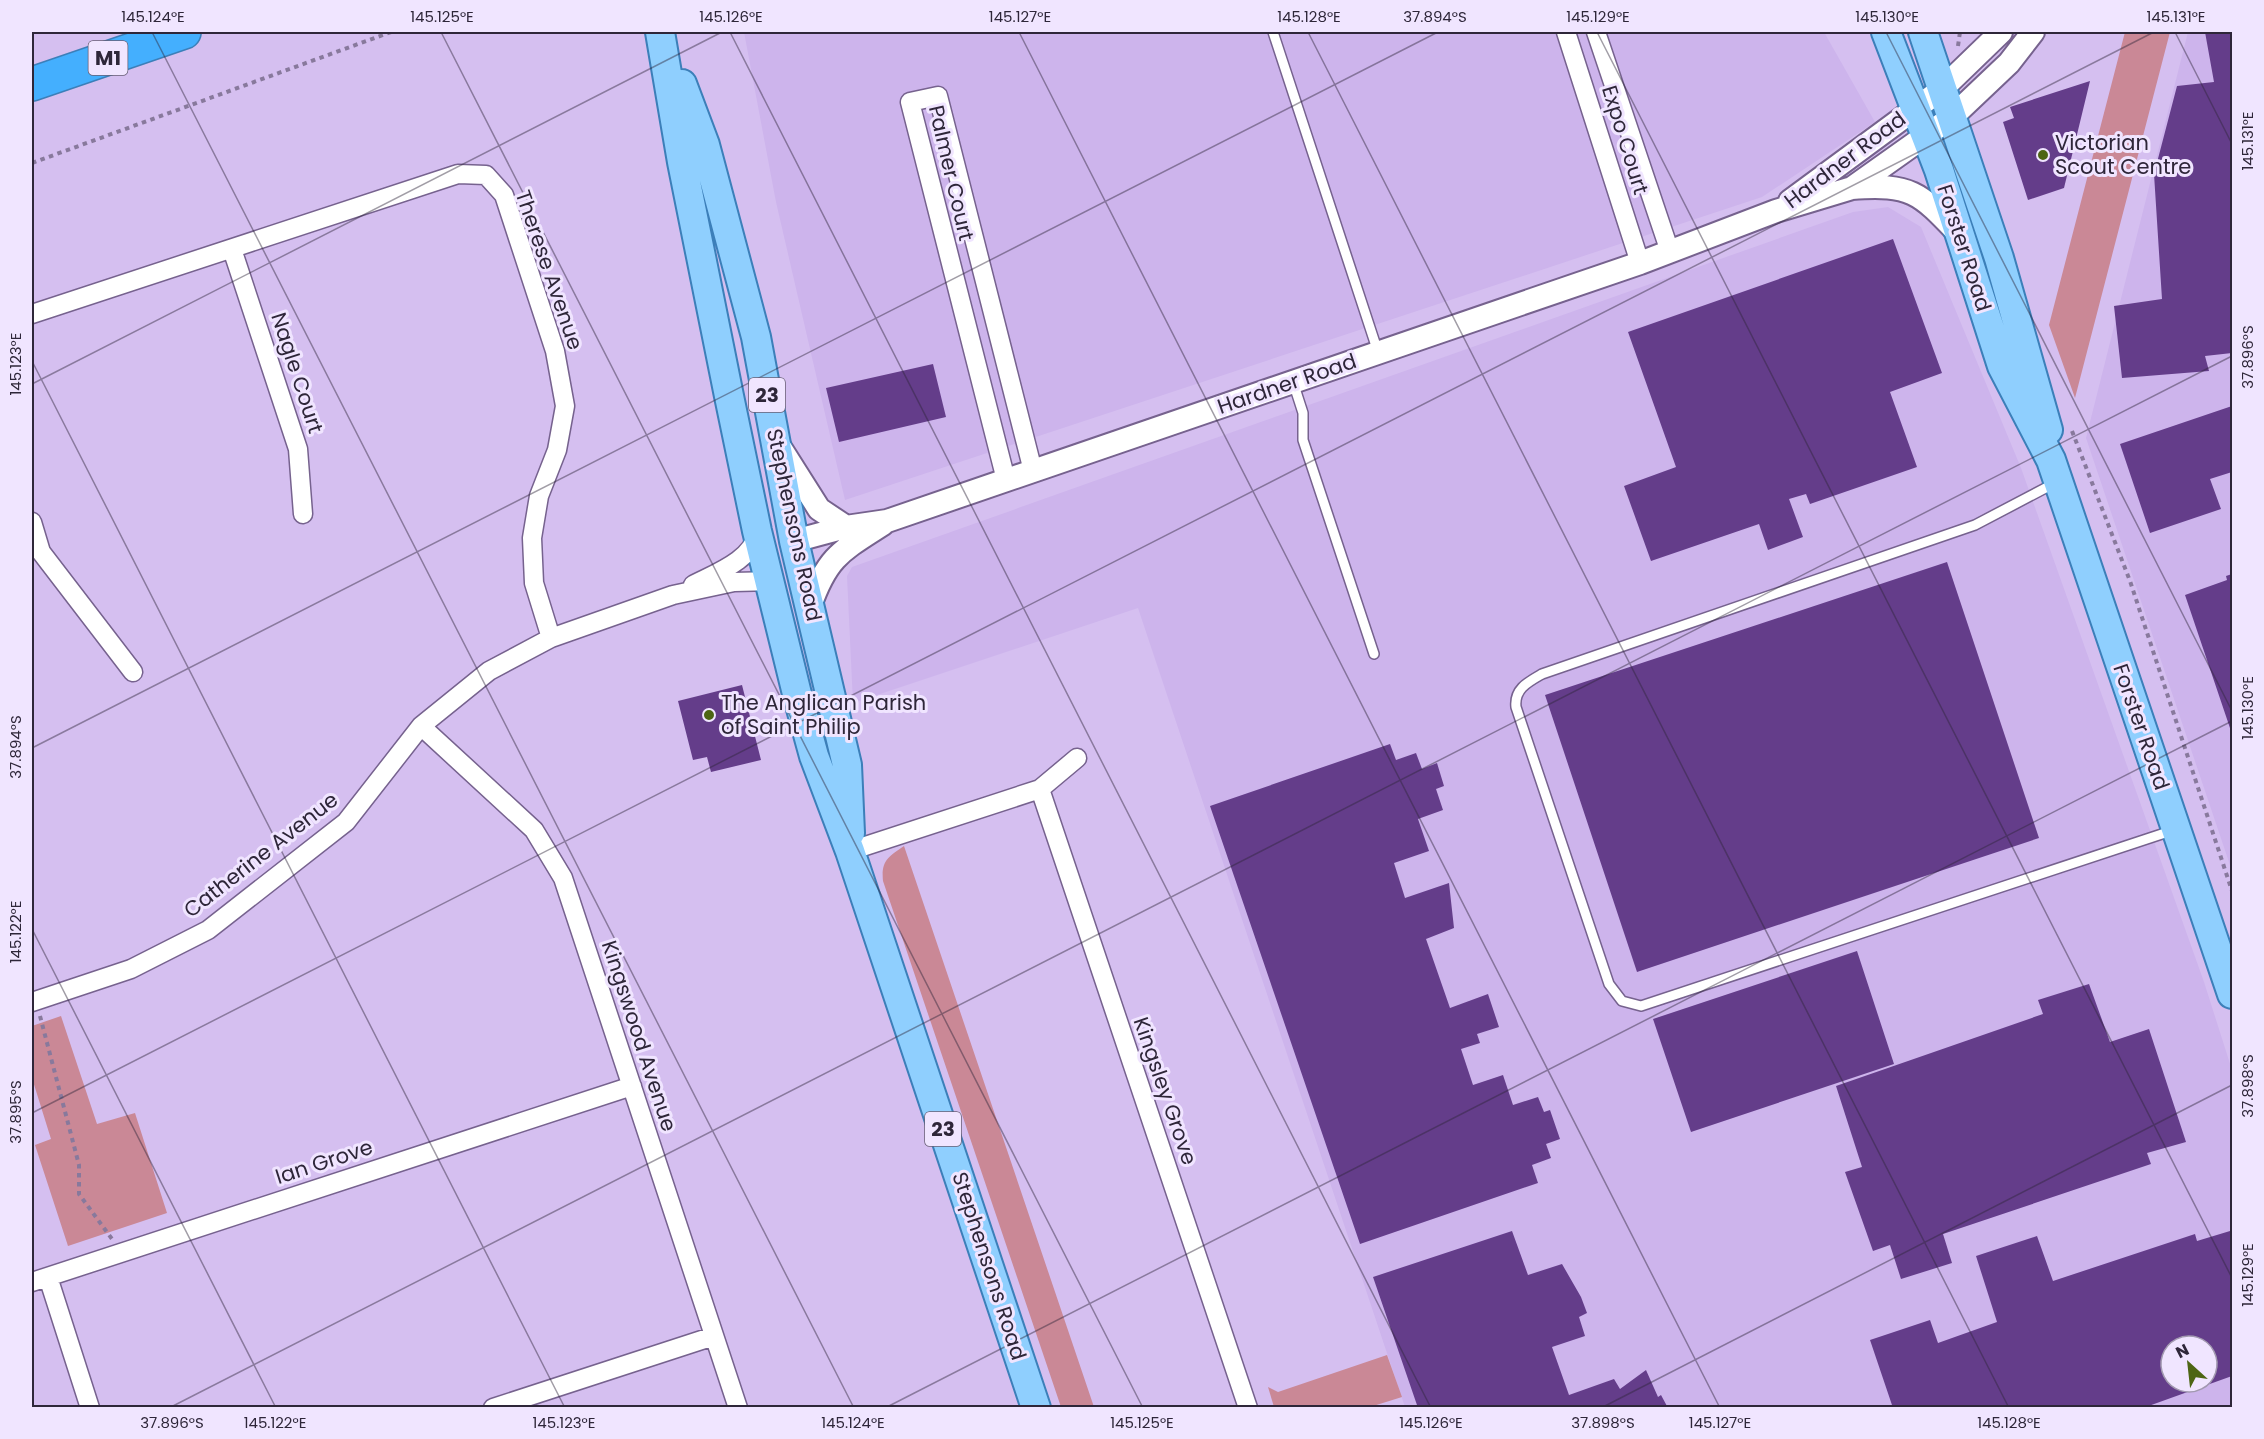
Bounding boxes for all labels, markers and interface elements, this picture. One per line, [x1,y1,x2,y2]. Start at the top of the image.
text: 145.124°E [121,6,185,27]
text: 145.125°E [410,6,474,27]
text: 145.126°E [699,6,763,27]
text: 145.127°E [989,6,1051,27]
text: 145.128°E [1277,6,1341,27]
text: 37.894°S [1403,6,1467,27]
text: 145.129°E [1566,6,1630,27]
text: 145.130°E [1855,6,1919,27]
text: 145.131°E [2146,6,2206,27]
road number: M1 [88,41,128,75]
street label: Expo Court [1595,82,1656,198]
street label: Palmer Court [922,102,981,243]
street label: Hardner Road [1778,104,1911,215]
text: 145.131°E [2237,111,2258,171]
place label: Victorian Scout Centre [2055,128,2191,181]
marker: Victorian Scout Centre [2036,148,2050,162]
street label: Forster Road [1930,181,1999,315]
street label: Therese Avenue [509,186,590,354]
street label: Nagle Court [264,309,331,437]
text: 37.896°S [2237,325,2258,389]
text: 145.123°E [5,333,26,395]
street label: Hardner Road [1213,346,1360,421]
road number: 23 [749,378,785,412]
street label: Stephensons Road [760,426,829,624]
street label: Forster Road [2106,660,2177,794]
text: 145.130°E [2237,676,2258,740]
place label: The Anglican Parish of Saint Philip [721,688,926,741]
marker: The Anglican Parish of Saint Philip [702,708,716,722]
text: 37.894°S [5,715,26,779]
street label: Catherine Avenue [178,785,344,924]
text: 145.122°E [5,901,26,963]
street label: Kingswood Avenue [595,937,684,1135]
street label: Kingsley Grove [1127,1013,1204,1169]
text: 37.898°S [2237,1054,2258,1118]
text: 37.895°S [5,1080,26,1144]
road number: 23 [925,1112,961,1146]
street label: Ian Grove [271,1132,376,1191]
street label: Stephensons Road [945,1168,1034,1364]
text: 145.129°E [2237,1243,2258,1307]
north arrow [2159,1334,2219,1394]
text: N [2172,1338,2193,1364]
text: 37.896°S [140,1412,204,1433]
text: 145.122°E [244,1412,306,1433]
text: 145.123°E [533,1412,595,1433]
text: 145.124°E [821,1412,885,1433]
text: 145.125°E [1110,1412,1174,1433]
text: 145.126°E [1399,1412,1463,1433]
text: 37.898°S [1571,1412,1635,1433]
text: 145.127°E [1689,1412,1751,1433]
text: 145.128°E [1977,1412,2041,1433]

